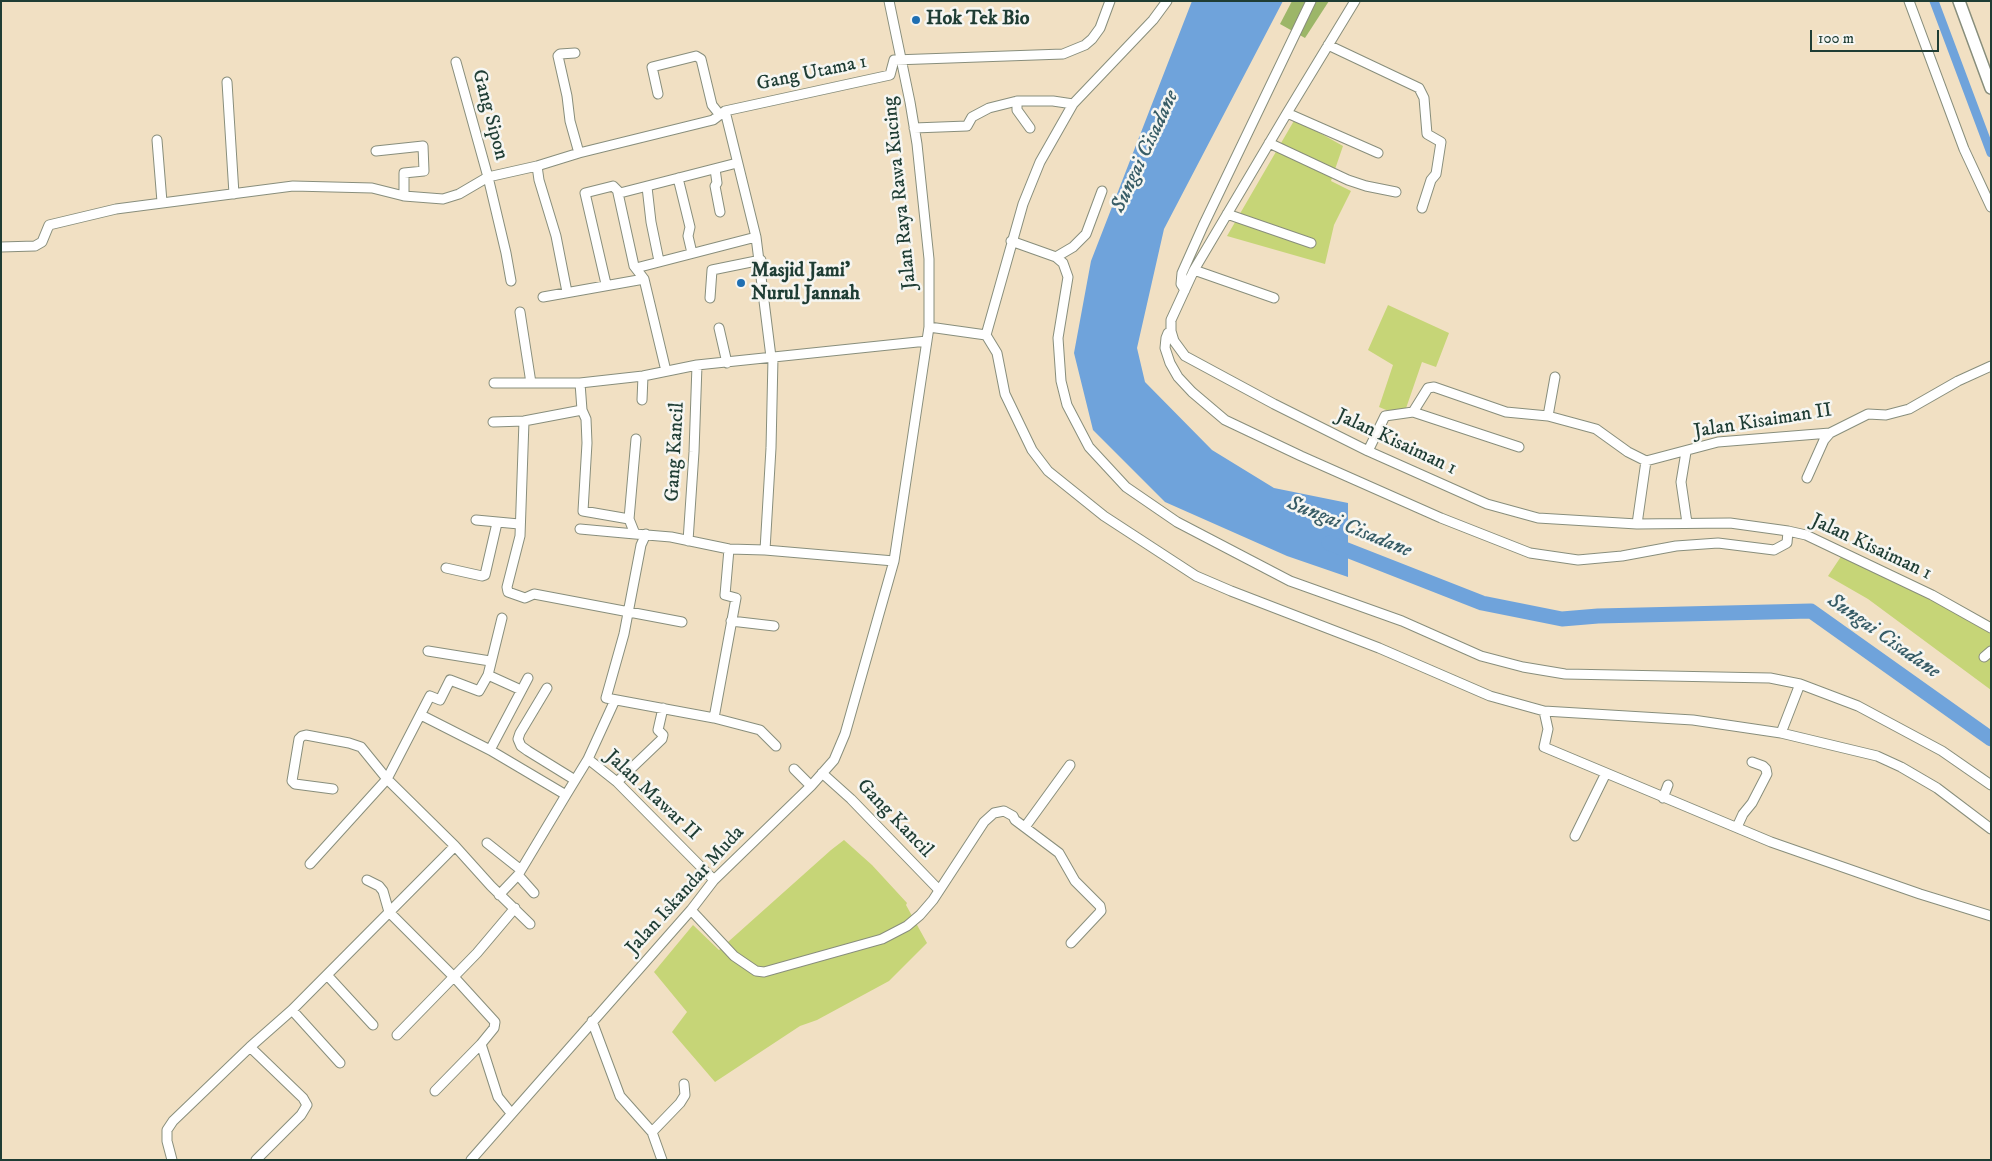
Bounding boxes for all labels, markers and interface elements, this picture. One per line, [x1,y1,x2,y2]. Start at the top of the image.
place label: Hok Tek Bio [926,8,1029,32]
marker: Hok Tek Bio [910,14,922,26]
scale bar [1812,20,1941,52]
text: 100 m [1818,29,1854,48]
street label: Gang Utama 1 [755,51,869,97]
street label: Gang Sipon [465,67,513,163]
water label: Sungai Cisadane [1107,87,1185,217]
street label: Jalan Raya Rawa Kucing [879,95,923,291]
place label: Masjid Jami' Nurul Jannah [751,260,860,307]
marker: Masjid Jami' Nurul Jannah [735,277,747,289]
street label: Jalan Kisaiman II [1692,399,1834,445]
street label: Gang Kancil [661,402,691,502]
street label: Jalan Kisaiman 1 [1332,405,1460,481]
water label: Sungai Cisadane [1283,492,1415,564]
street label: Jalan Kisaiman 1 [1807,510,1935,586]
water label: Sungai Cisadane [1822,589,1944,685]
street label: Jalan Mawar II [599,746,705,846]
street label: Gang Kancil [851,775,937,863]
street label: Jalan Iskandar Muda [622,822,750,960]

